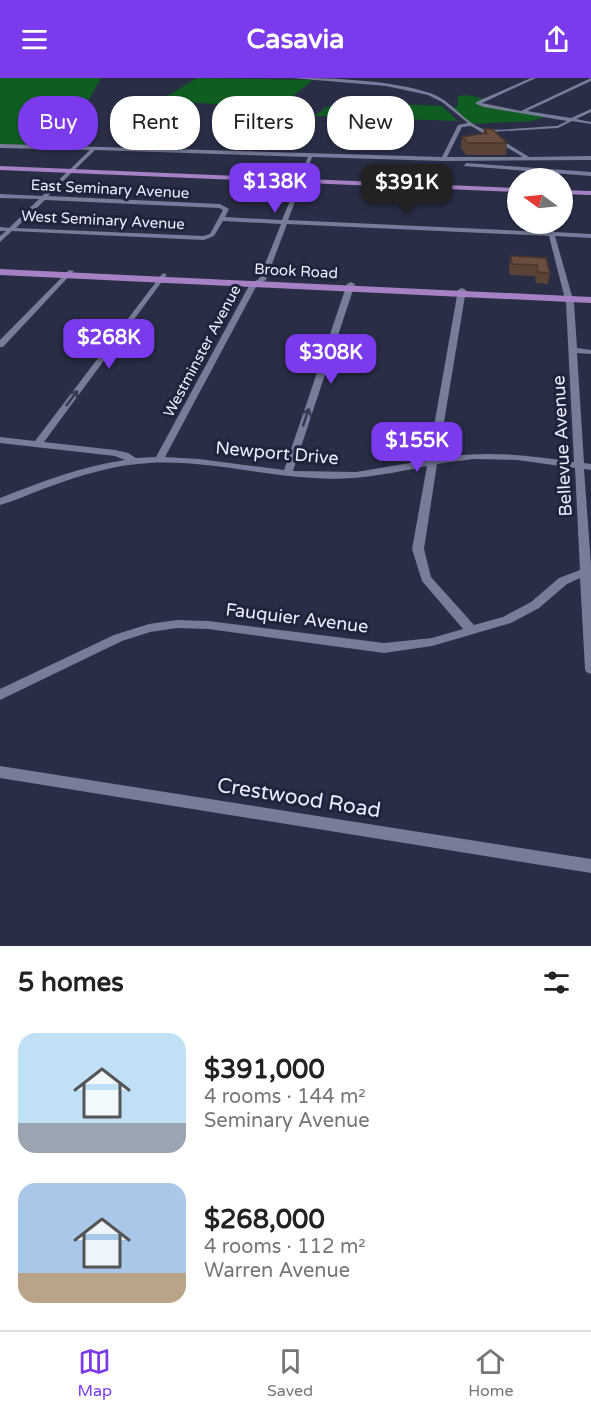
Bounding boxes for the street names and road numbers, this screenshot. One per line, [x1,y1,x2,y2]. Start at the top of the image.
street label: East Seminary Avenue [30,176,190,202]
street label: West Seminary Avenue [21,207,185,233]
street label: Brook Road [254,260,338,282]
street label: Westminster Avenue [160,282,244,420]
street label: Bellevue Avenue [547,375,577,517]
street label: Newport Drive [214,437,340,469]
street label: Fauquier Avenue [224,598,370,638]
street label: Crestwood Road [215,773,383,823]

